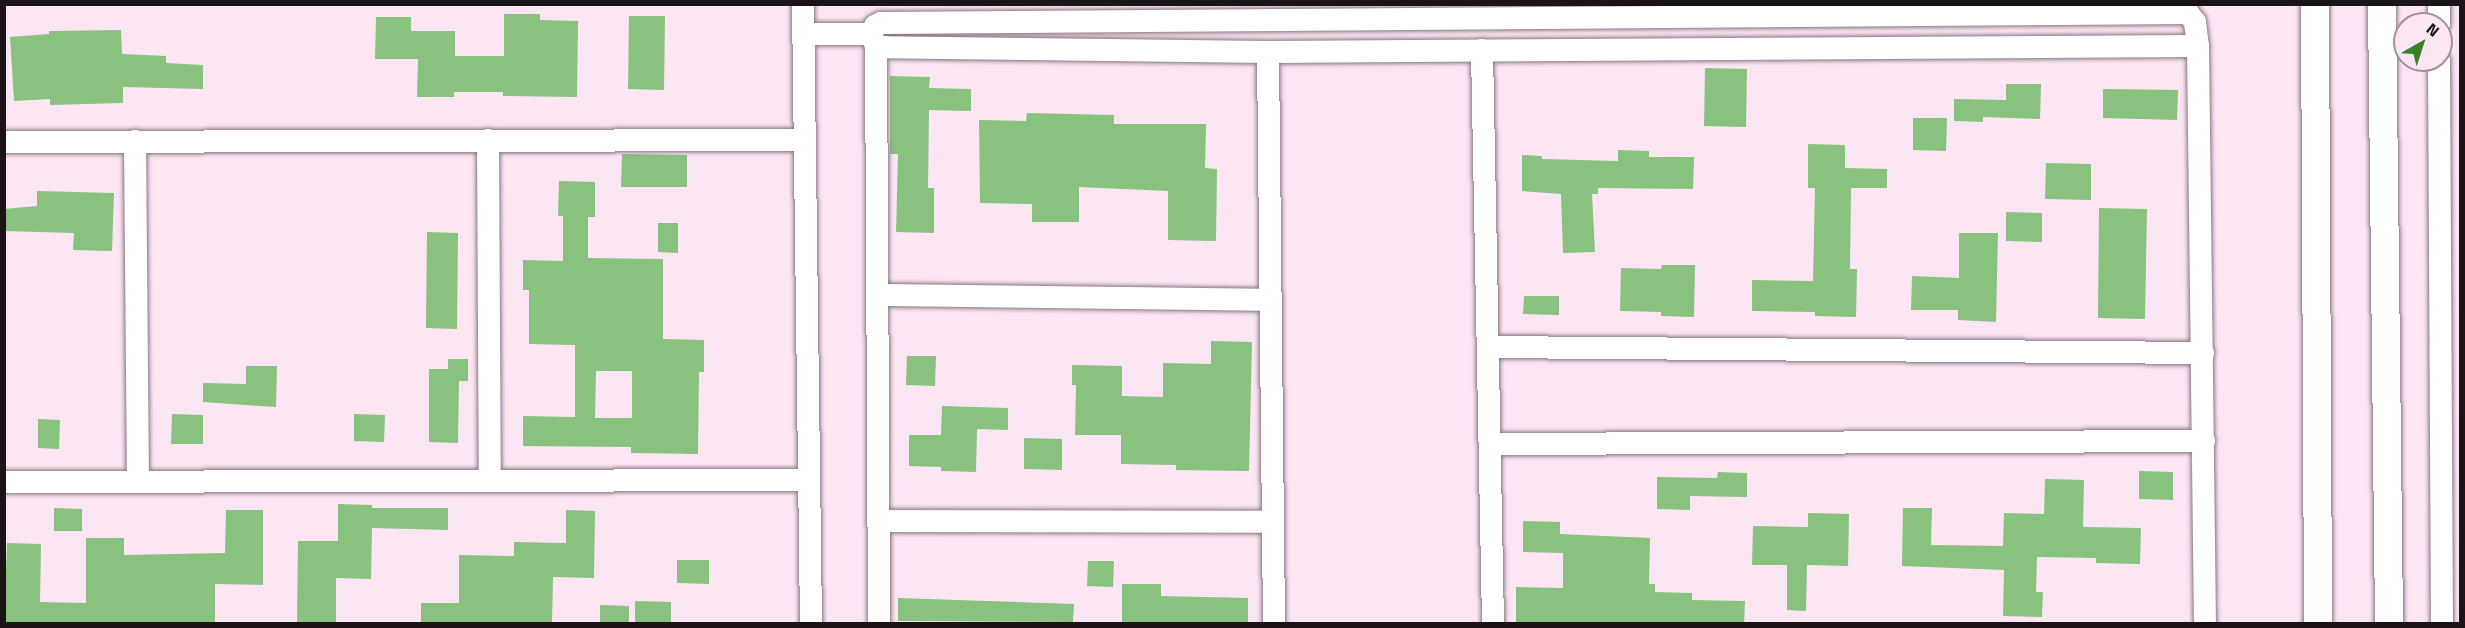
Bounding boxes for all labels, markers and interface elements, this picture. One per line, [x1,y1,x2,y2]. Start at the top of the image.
north arrow [2393,12,2453,72]
text: N [2421,17,2445,42]

